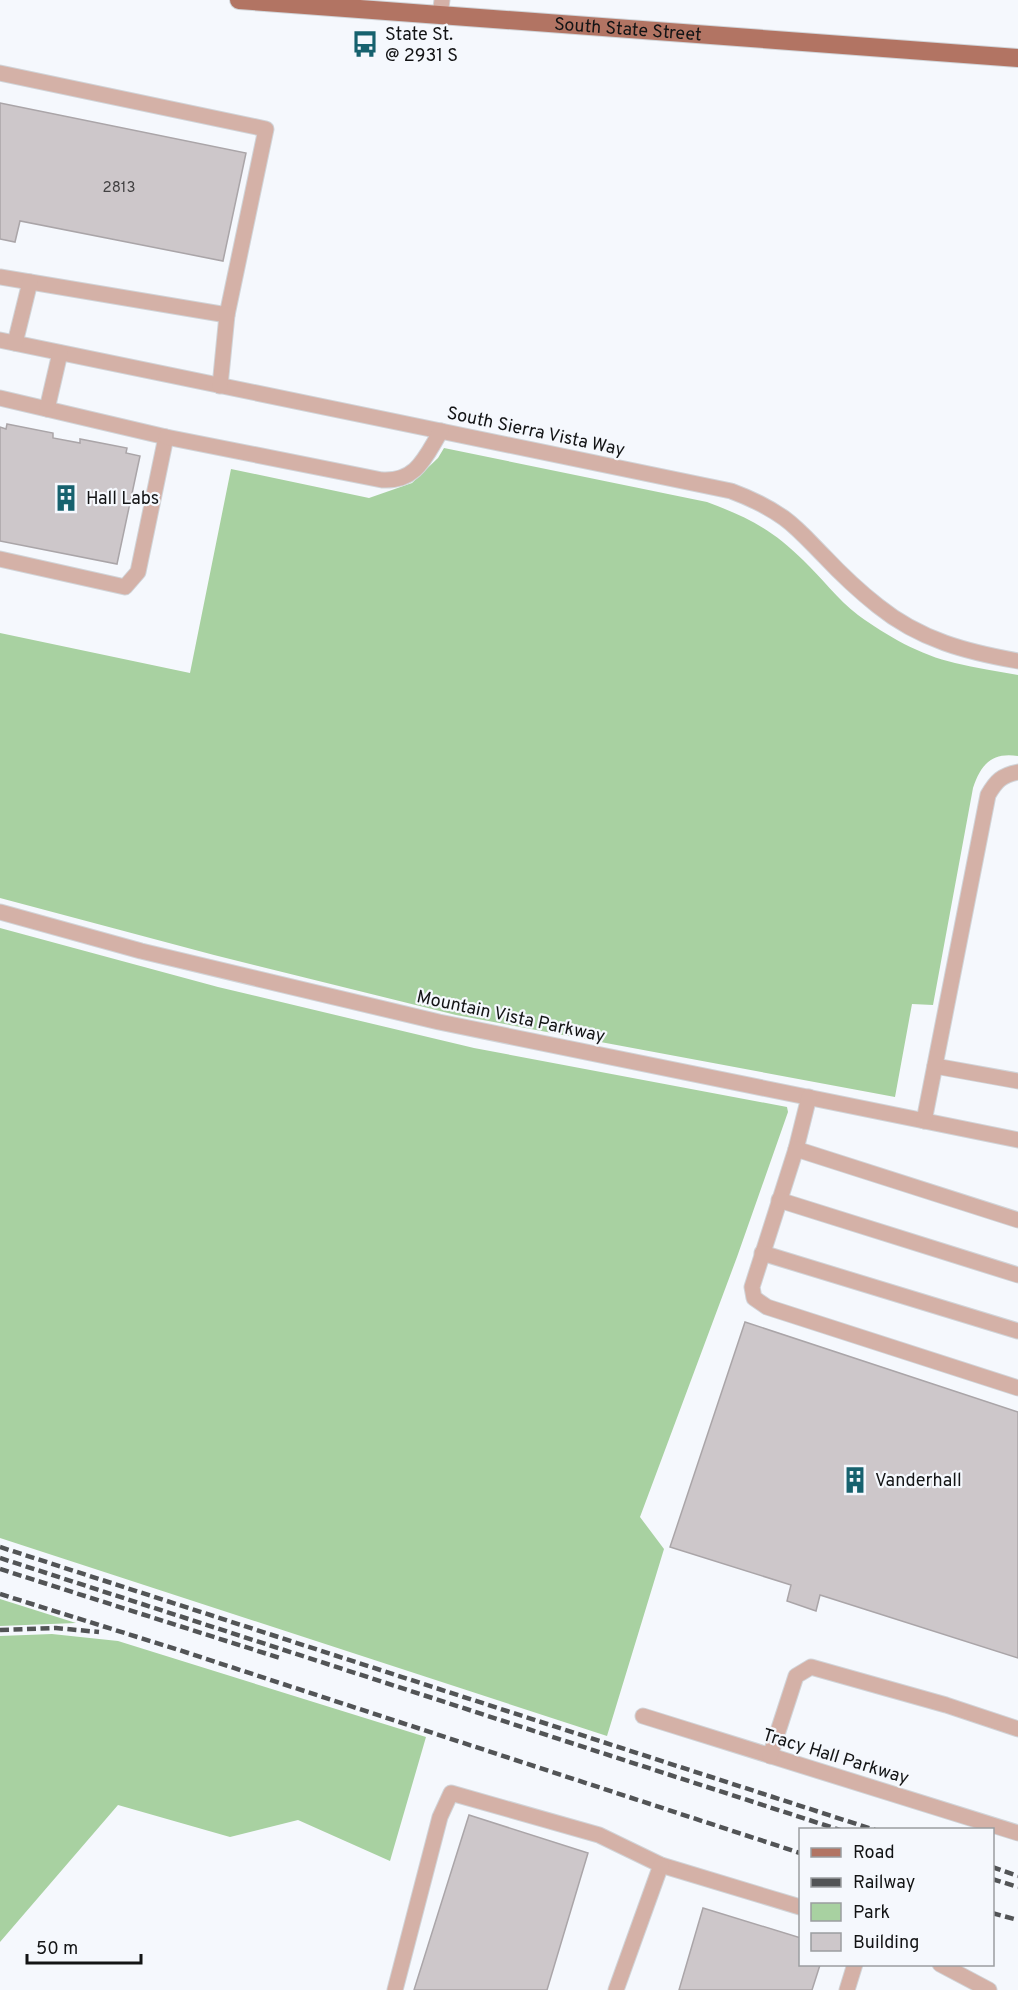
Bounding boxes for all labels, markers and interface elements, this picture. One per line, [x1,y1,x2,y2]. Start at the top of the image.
street label: South State Street [553,13,703,47]
place label: State St. @ 2931 S [385,24,458,68]
bus stop icon: State St. @ 2931 S [350,29,380,59]
house number: 2813 [103,179,135,198]
street label: South Sierra Vista Way [445,402,627,463]
building icon: Hall Labs [51,483,81,513]
place label: Hall Labs [86,488,159,511]
street label: Mountain Vista Parkway [414,986,607,1049]
building icon: Vanderhall [840,1465,870,1495]
place label: Vanderhall [875,1470,962,1493]
street label: Tracy Hall Parkway [760,1724,912,1791]
legend [799,1828,994,1966]
text: Road [853,1842,895,1865]
text: Railway [853,1872,915,1895]
text: Park [853,1902,890,1925]
scale bar [27,1927,141,1965]
text: Building [853,1932,919,1955]
text: 50 m [36,1938,78,1961]

